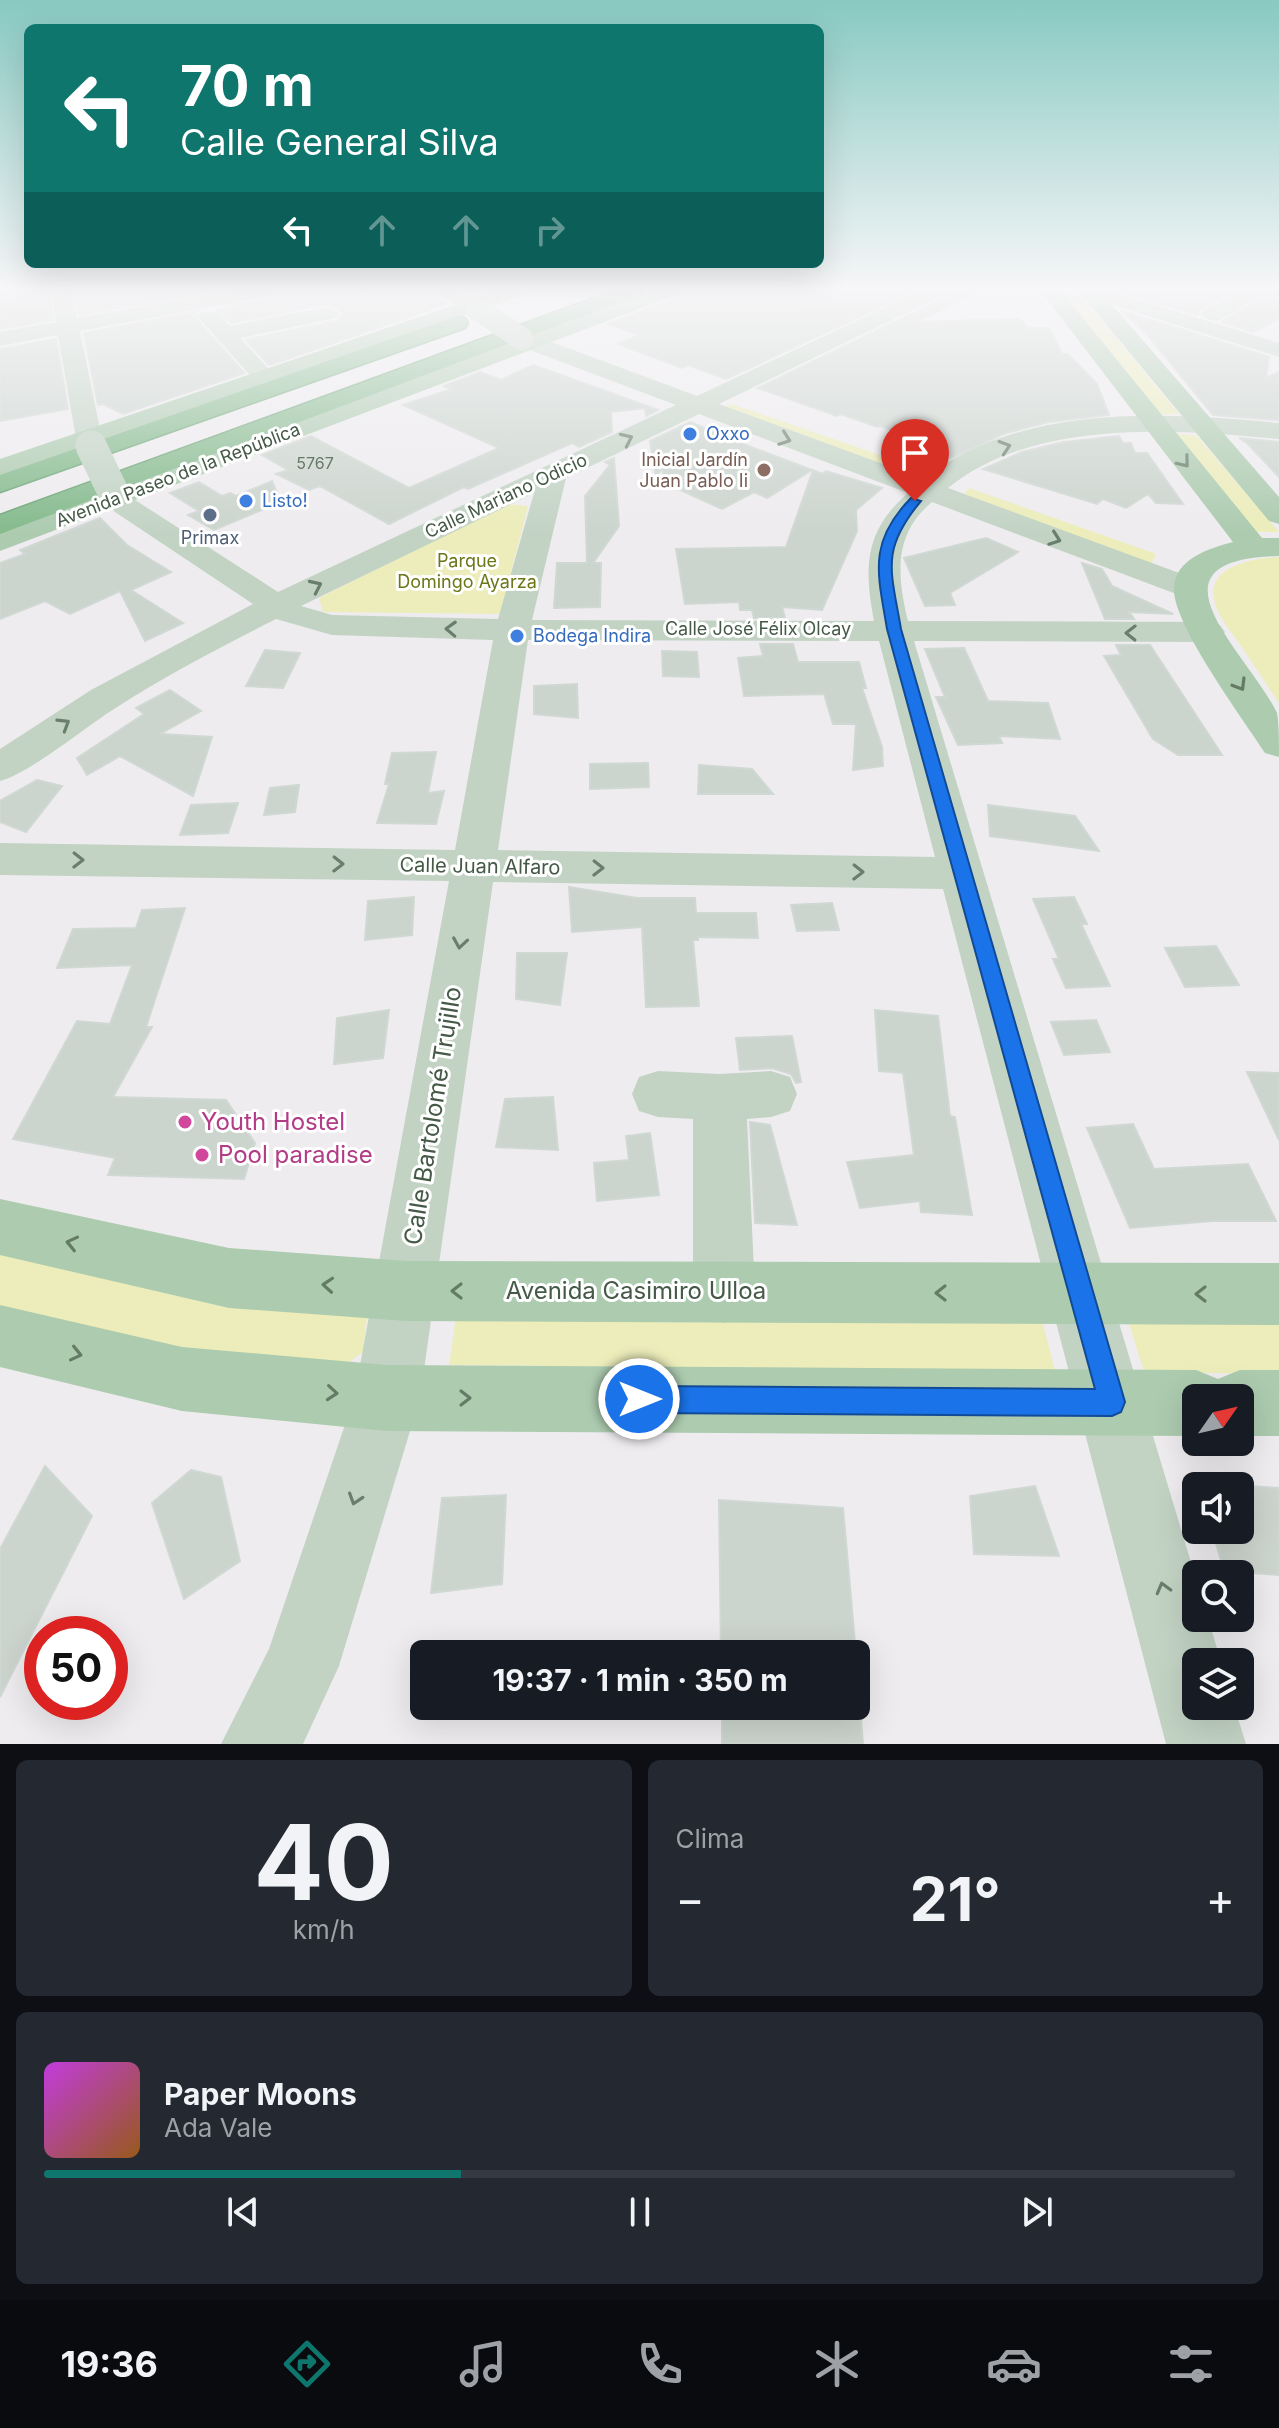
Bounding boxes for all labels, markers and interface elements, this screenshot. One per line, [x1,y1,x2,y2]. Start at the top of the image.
text: 70 m [180,52,314,120]
icon: left [48,56,152,160]
text: Calle General Silva [180,120,499,164]
icon: left [276,208,320,252]
icon: ahead [360,208,404,252]
icon: ahead [444,208,488,252]
icon: right [528,208,572,252]
street label: Avenida Paseo de la República [53,418,303,531]
pin [881,419,949,501]
place label: Oxxo [706,423,750,444]
marker: Oxxo [681,425,699,443]
one-way arrow [777,429,791,446]
icon: arrive [893,431,937,475]
one-way arrow [619,433,634,449]
one-way arrow [997,441,1011,457]
street label: Calle Mariano Odicio [421,449,590,542]
place label: Inicial Jardín Juan Pablo Ii [639,449,748,491]
house number: 5767 [296,453,334,473]
one-way arrow [1174,453,1189,467]
marker: Inicial Jardín Juan Pablo Ii [755,461,773,479]
place label: Listo! [262,490,308,511]
marker: Listo! [237,492,255,510]
marker: Primax [201,506,219,524]
place label: Primax [181,527,239,548]
one-way arrow [1047,529,1061,545]
park label: Parque Domingo Ayarza [397,550,537,592]
one-way arrow [308,580,323,596]
street label: Calle José Félix Olcay [665,618,851,639]
one-way arrow [444,620,457,637]
one-way arrow [1124,624,1137,642]
place label: Bodega Indira [533,625,651,646]
marker: Bodega Indira [508,627,526,645]
one-way arrow [1230,676,1246,691]
one-way arrow [55,718,70,733]
one-way arrow [72,852,85,869]
street label: Calle Juan Alfaro [399,853,561,879]
one-way arrow [332,855,345,873]
one-way arrow [592,859,605,876]
one-way arrow [852,863,865,880]
one-way arrow [453,936,470,950]
street label: Calle Bartolomé Trujillo [398,985,467,1247]
place label: Youth Hostel [201,1107,345,1136]
marker: Youth Hostel [176,1113,194,1131]
place label: Pool paradise [218,1140,373,1169]
marker: Pool paradise [193,1146,211,1164]
one-way arrow [66,1235,79,1252]
street label: Avenida Casimiro Ulloa [506,1276,766,1305]
one-way arrow [321,1277,334,1294]
one-way arrow [450,1282,463,1300]
one-way arrow [934,1284,947,1302]
one-way arrow [1194,1285,1207,1303]
one-way arrow [69,1345,82,1362]
position arrow [597,1357,681,1441]
one-way arrow [326,1384,339,1401]
north arrow [1182,1384,1254,1456]
map controls [1182,1384,1254,1720]
one-way arrow [459,1389,472,1407]
button: sound [1182,1472,1254,1544]
one-way arrow [348,1491,364,1505]
button: search [1182,1560,1254,1632]
one-way arrow [1156,1581,1172,1595]
speed limit sign: 50 [24,1616,128,1720]
button: layers [1182,1648,1254,1720]
text: 19:37 · 1 min · 350 m [492,1662,788,1698]
text: 40 [254,1799,394,1925]
text: Clima [676,1823,744,1854]
text: 21° [910,1863,1001,1935]
text: − [676,1872,705,1926]
text: + [1206,1872,1235,1926]
text: km/h [293,1914,355,1945]
text: Paper Moons [164,2076,357,2112]
text: Ada Vale [164,2112,272,2143]
icon: previous [221,2190,265,2234]
icon: pause [618,2190,662,2234]
icon: next [1015,2190,1059,2234]
icon: directions [279,2336,335,2392]
icon: music [455,2336,511,2392]
icon: phone [632,2336,688,2392]
icon: climate [809,2336,865,2392]
icon: car [986,2336,1042,2392]
icon: filters [1163,2336,1219,2392]
text: 19:36 [60,2342,158,2386]

